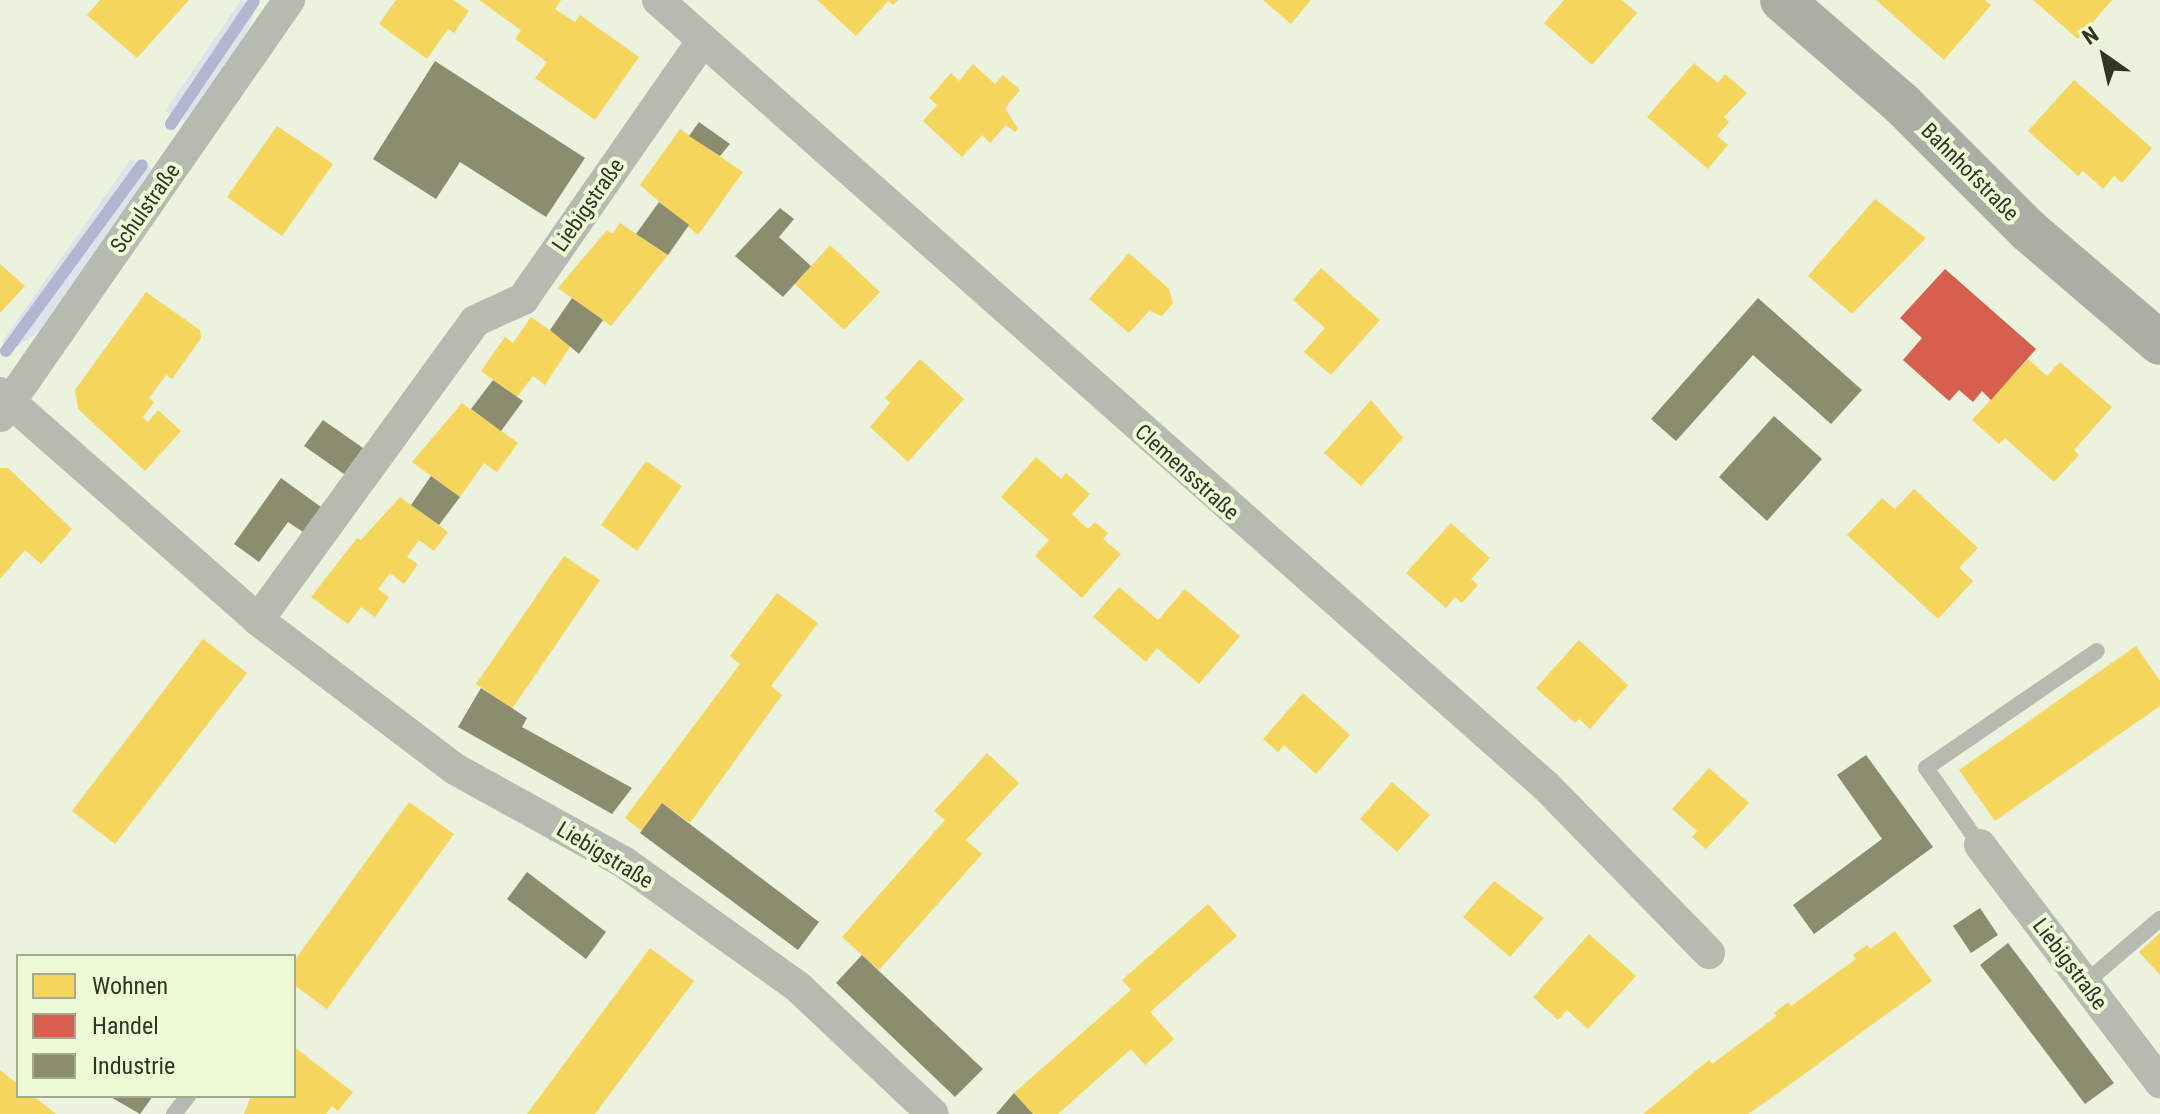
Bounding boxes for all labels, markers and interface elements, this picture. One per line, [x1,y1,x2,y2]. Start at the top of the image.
north arrow [2064,16,2144,96]
text: N [2078,22,2103,50]
street label: Bahnhofstraße [1916,118,2024,226]
street label: Liebigstraße [546,153,630,257]
street label: Schulstraße [105,158,185,258]
street label: Clemensstraße [1130,419,1244,525]
street label: Liebigstraße [552,816,658,894]
street label: Liebigstraße [2027,913,2113,1015]
legend [16,954,296,1098]
text: Wohnen [92,972,168,1000]
text: Handel [92,1012,159,1040]
text: Industrie [92,1052,175,1080]

